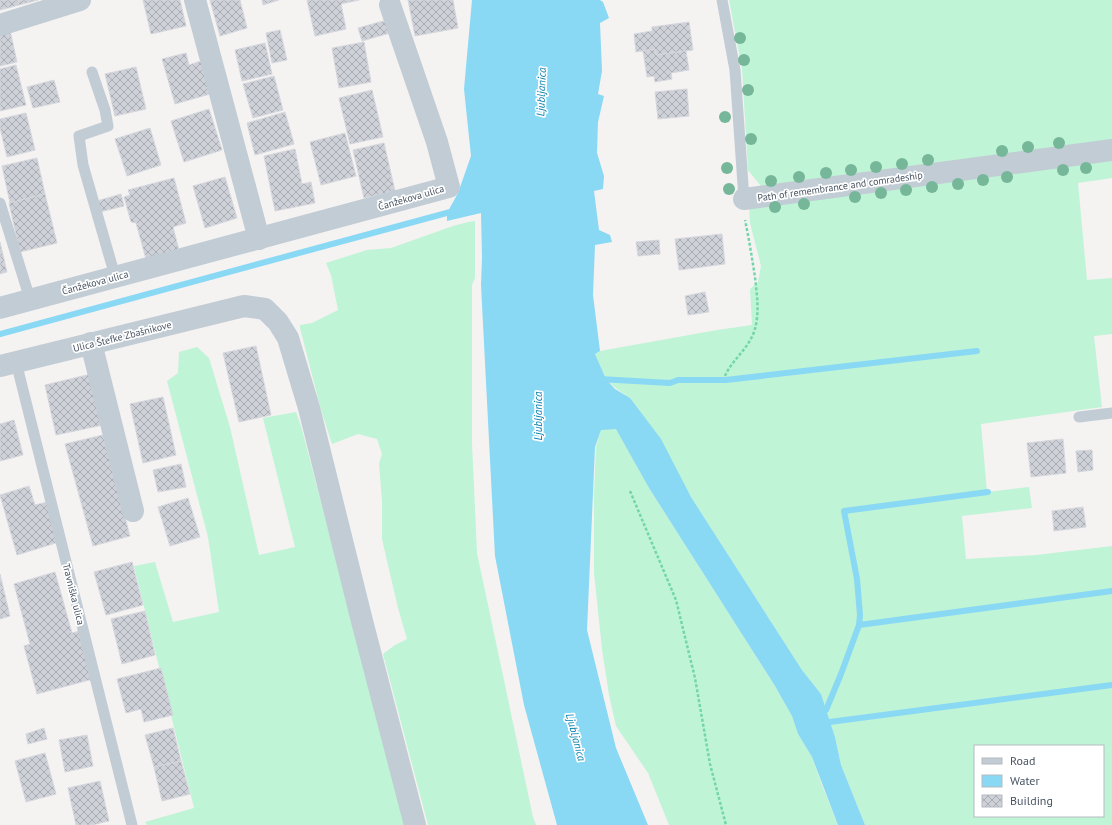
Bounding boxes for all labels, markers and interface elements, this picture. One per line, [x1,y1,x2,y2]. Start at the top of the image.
water label: Ljubljanica [533,67,549,117]
street label: Path of remembrance and comradeship [757,168,924,205]
street label: Čanžekova ulica [377,182,446,213]
street label: Čanžekova ulica [61,267,130,298]
street label: Ulica Štefke Zbašnikove [71,318,173,355]
water label: Ljubljanica [531,391,545,440]
street label: Travniška ulica [60,562,87,626]
water label: Ljubljanica [563,712,589,763]
legend [974,745,1104,817]
text: Road [1010,753,1035,768]
text: Water [1010,773,1040,788]
text: Building [1010,793,1053,808]

